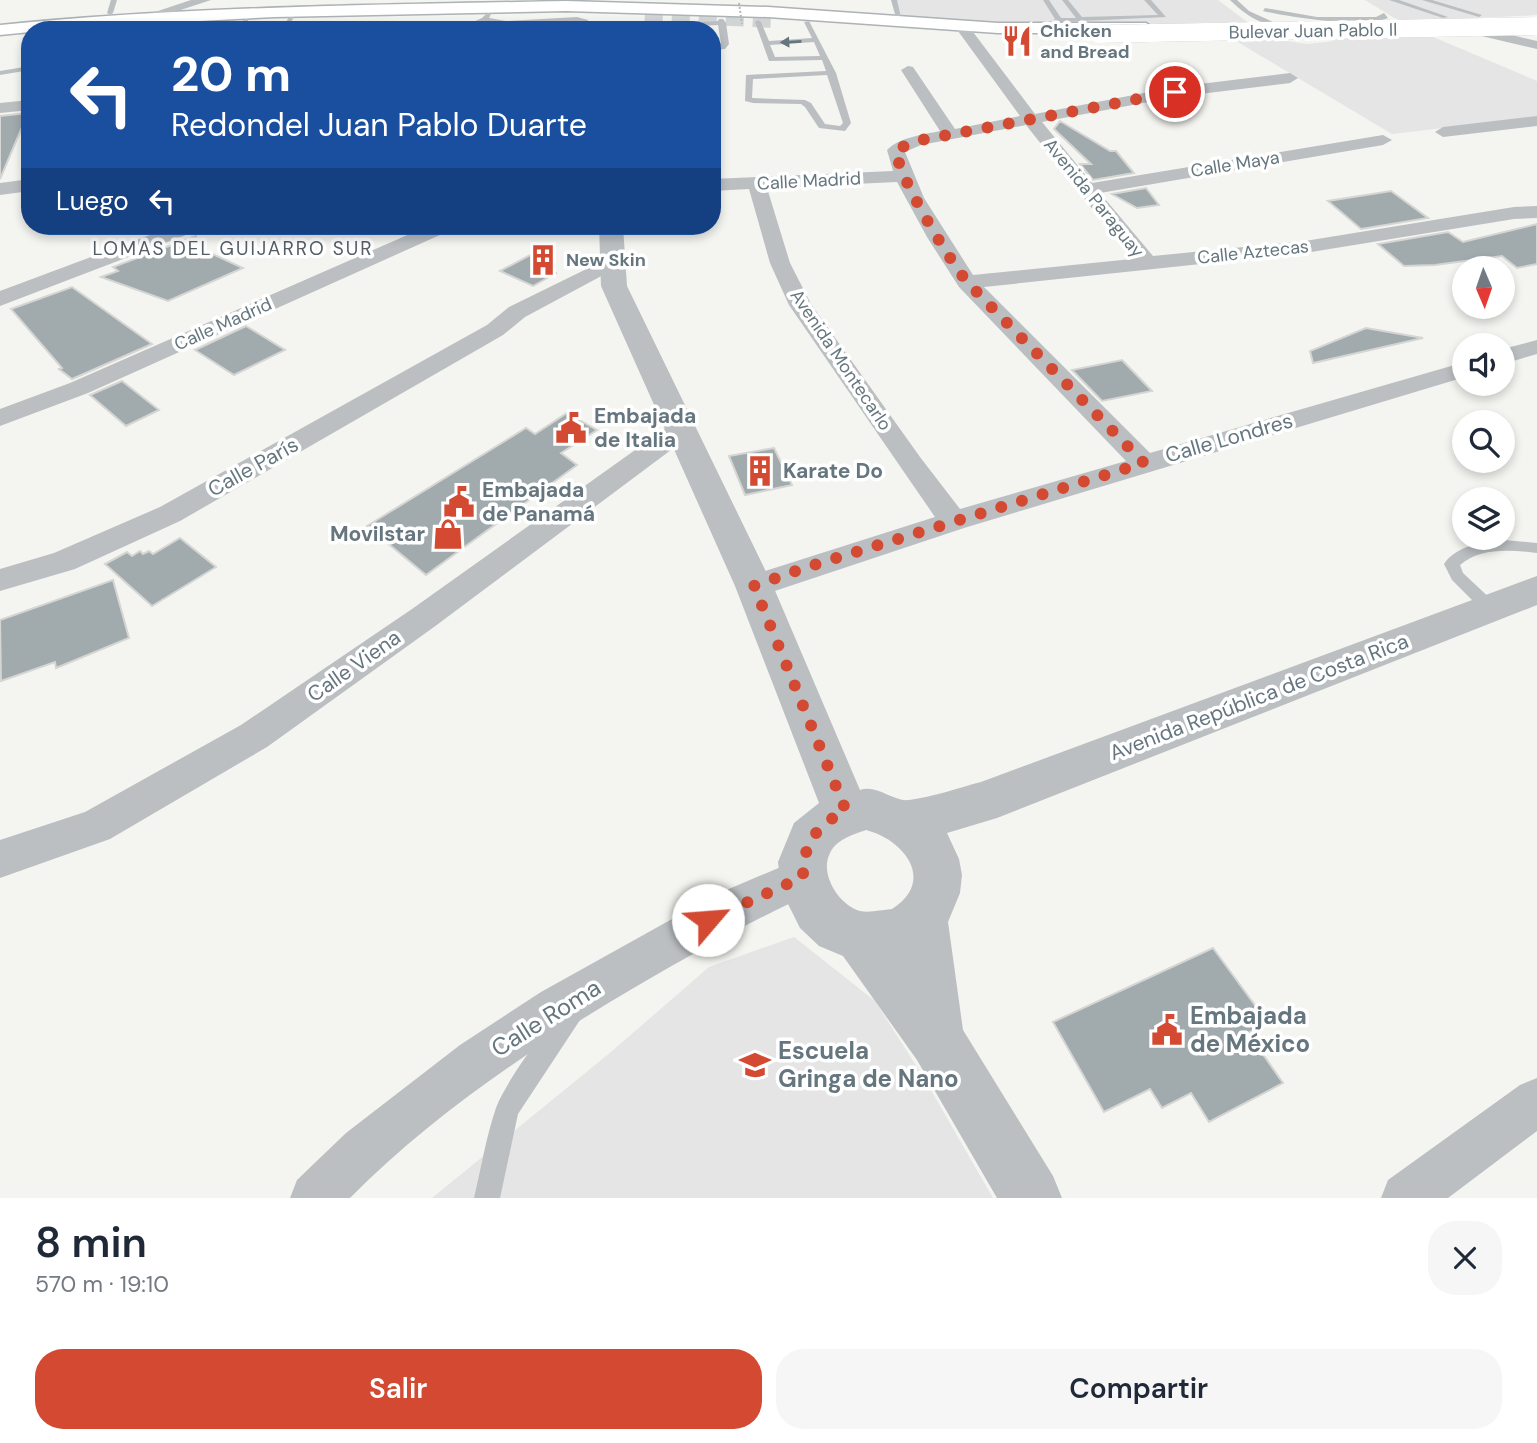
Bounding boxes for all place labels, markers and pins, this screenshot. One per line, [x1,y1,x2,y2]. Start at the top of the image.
place label: Chicken and Bread [1040,19,1130,64]
restaurant icon: Chicken and Bread [1000,24,1034,58]
pin [1145,62,1205,122]
building icon: New Skin [526,243,560,277]
place label: New Skin [566,248,646,272]
place label: Embajada de Italia [594,402,696,454]
public building icon: Embajada de Italia [554,411,588,445]
building icon: Karate Do [743,454,777,488]
place label: Karate Do [783,457,883,485]
place label: Embajada de Panamá [482,476,595,528]
public building icon: Embajada de Panamá [442,485,476,519]
shop icon: Movilstar [431,517,465,551]
place label: Movilstar [330,520,425,548]
place label: Embajada de México [1190,1000,1310,1059]
public building icon: Embajada de México [1150,1013,1184,1047]
place label: Escuela Gringa de Nano [778,1035,959,1094]
school or university icon: Escuela Gringa de Nano [738,1048,772,1082]

